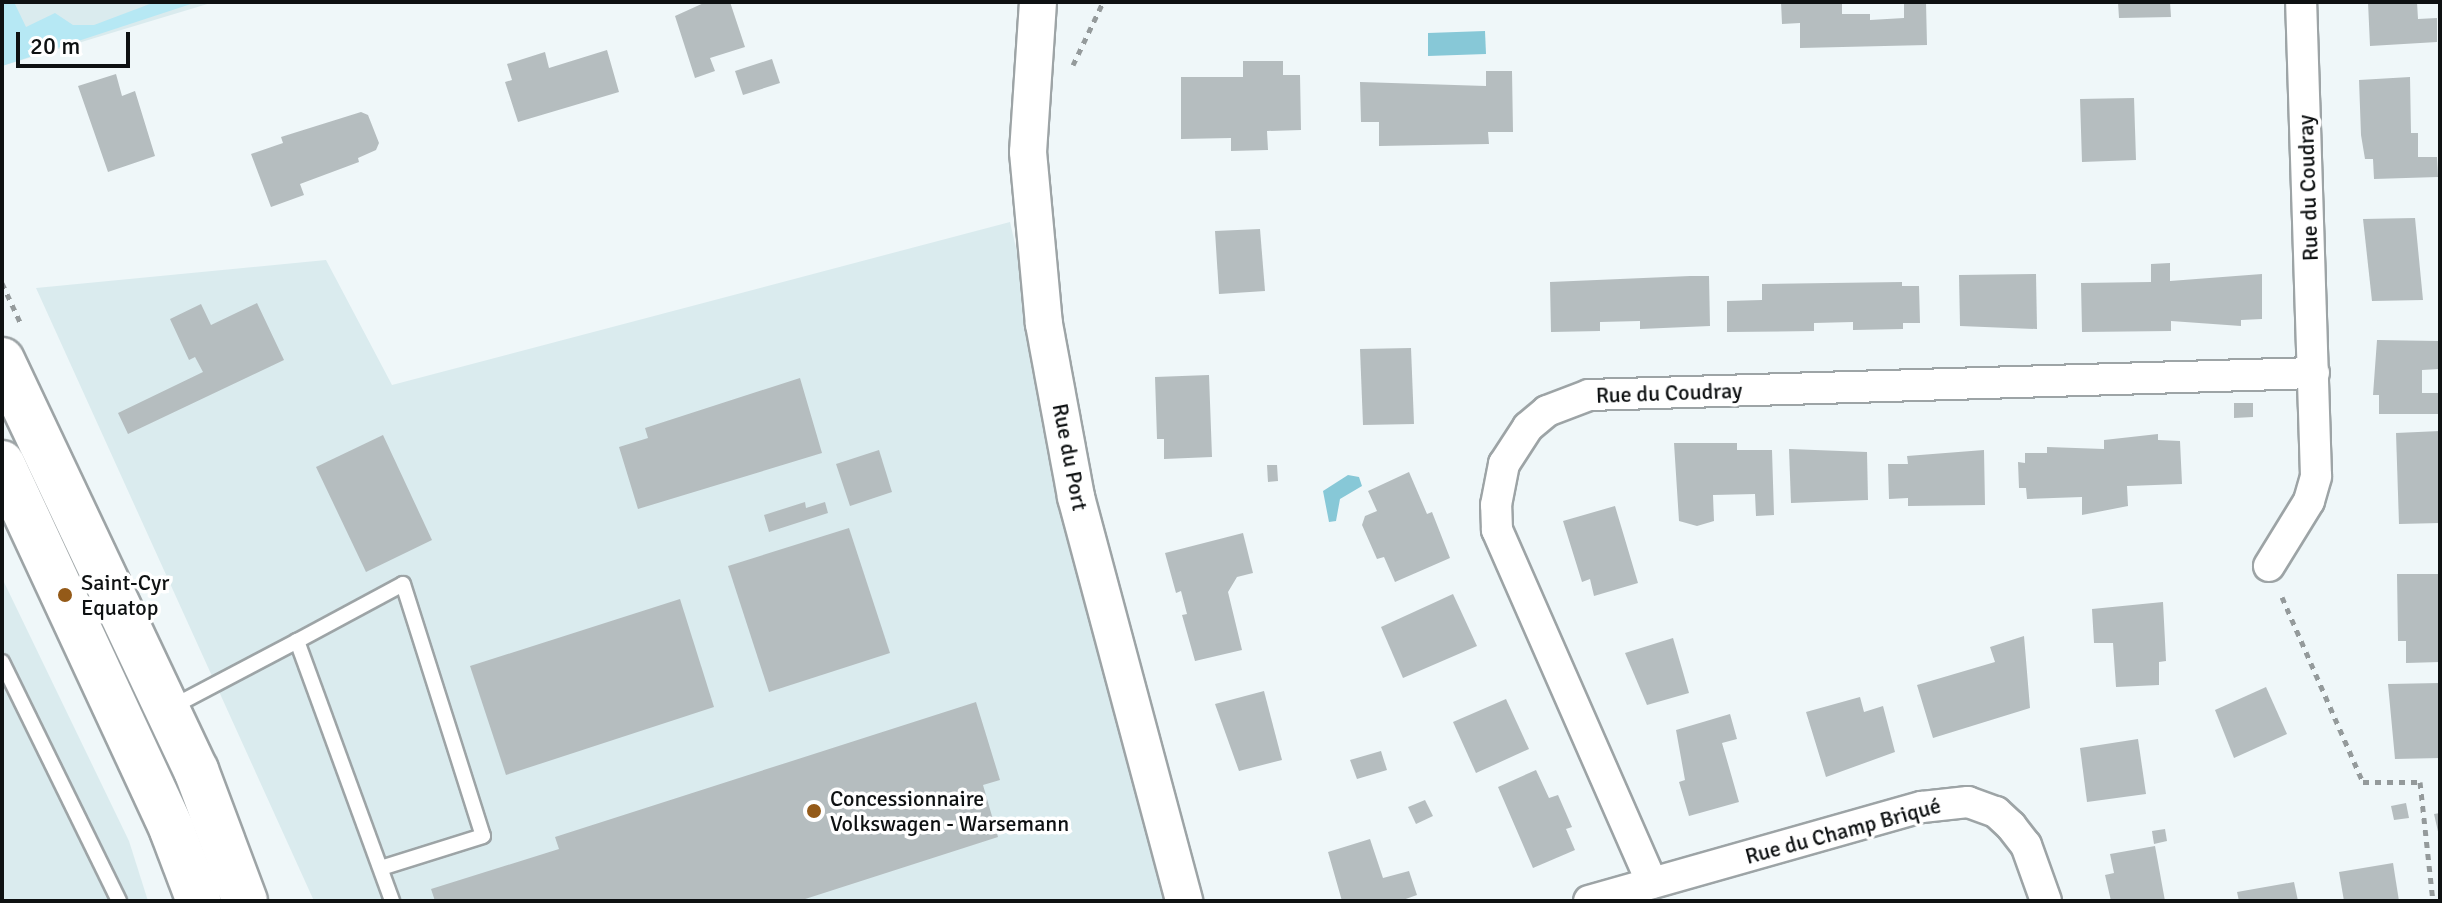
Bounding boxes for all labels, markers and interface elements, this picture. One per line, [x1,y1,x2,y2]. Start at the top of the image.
scale bar [20,16,134,66]
text: 20 m [30,31,80,61]
street label: Rue du Coudray [2292,114,2324,262]
street label: Rue du Coudray [1595,377,1743,409]
street label: Rue du Port [1047,401,1093,513]
place label: Saint-Cyr Equatop [81,569,169,620]
marker: Saint-Cyr Equatop [56,586,74,604]
place label: Concessionnaire Volkswagen - Warsemann [830,785,1069,836]
street label: Rue du Champ Briqué [1742,792,1944,870]
marker: Concessionnaire Volkswagen - Warsemann [805,802,823,820]

